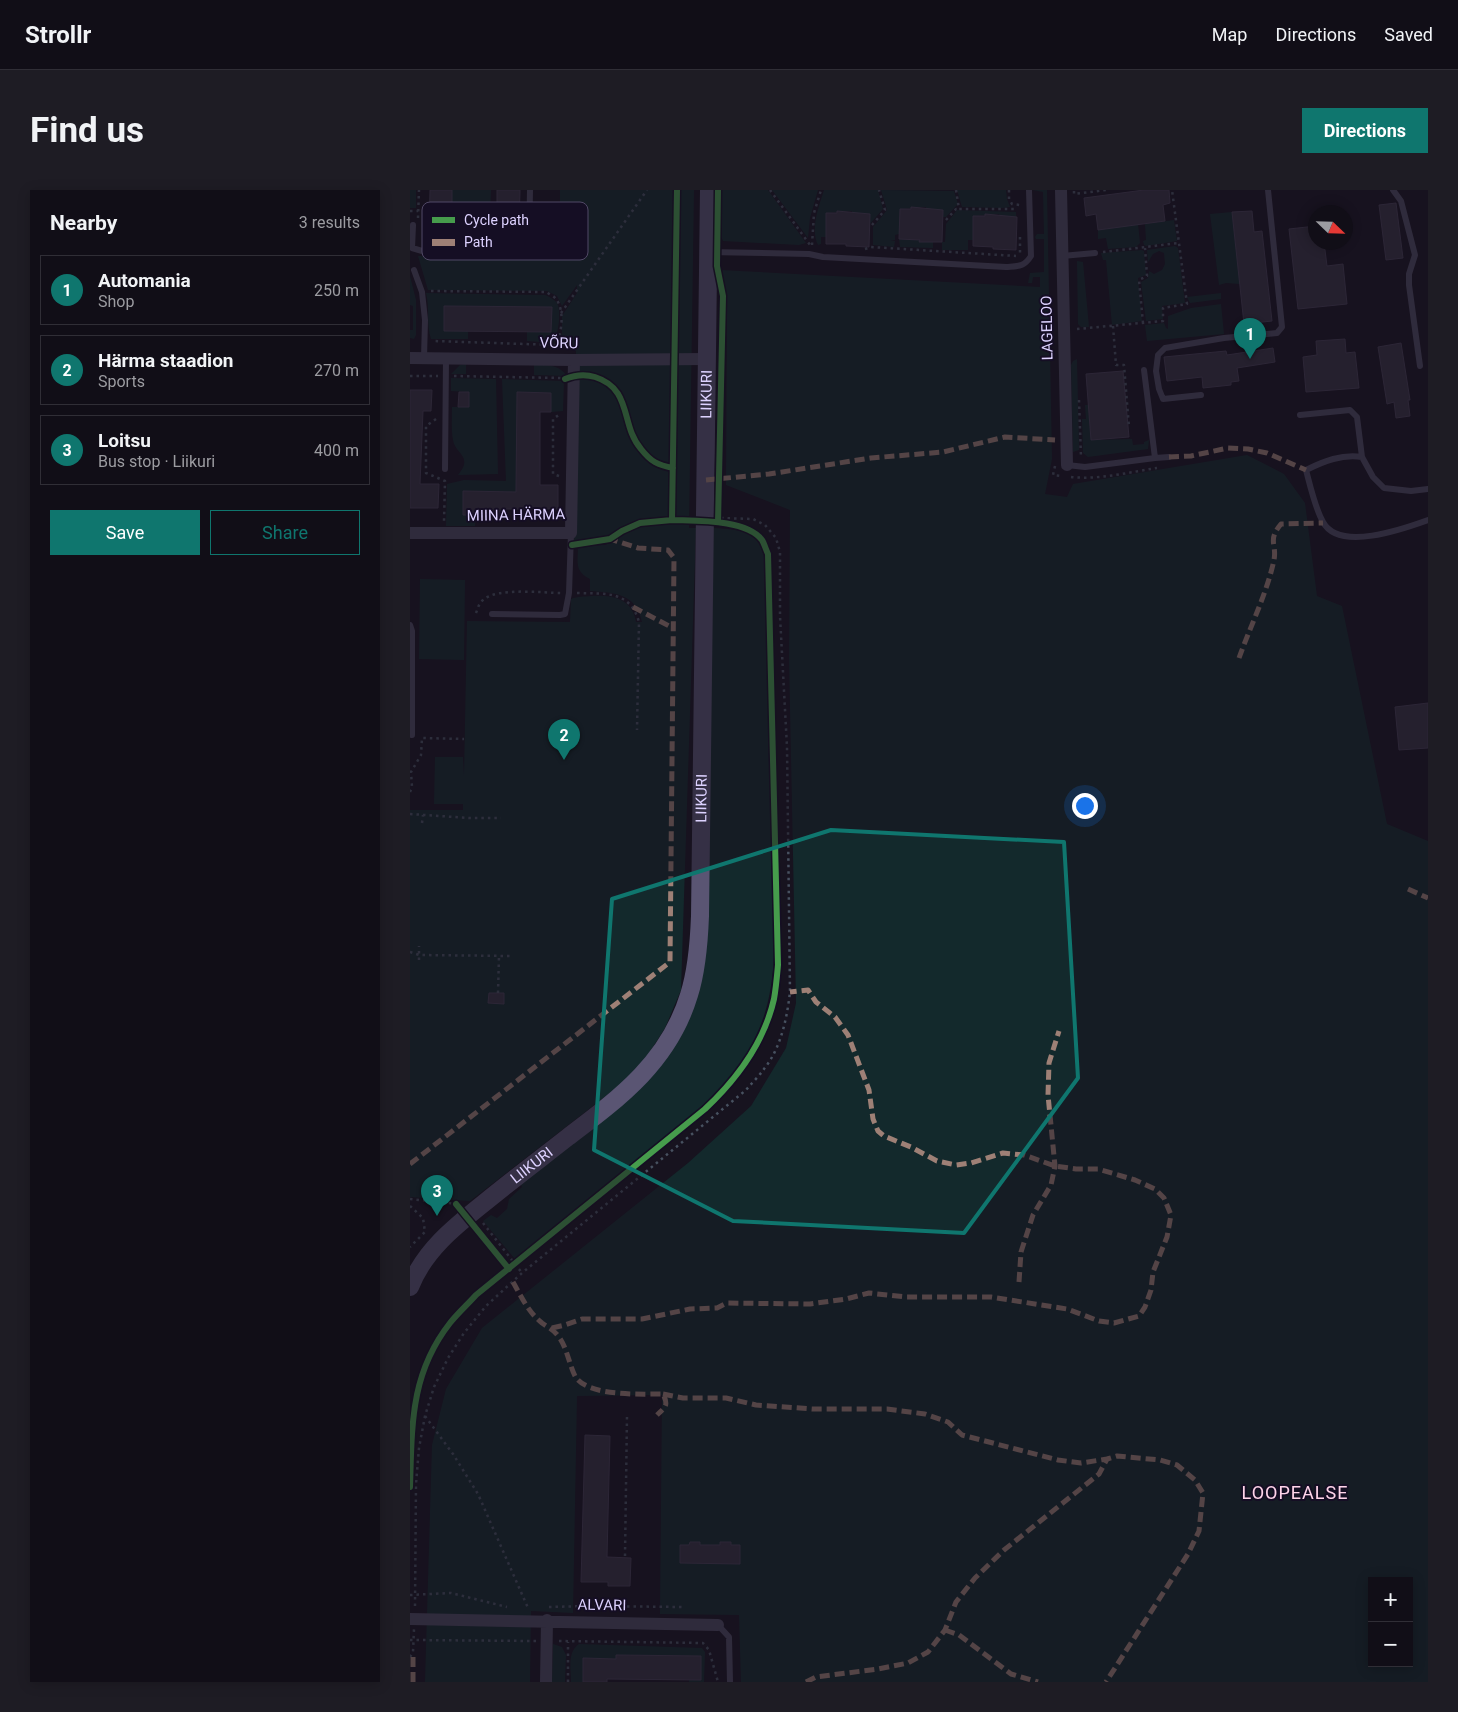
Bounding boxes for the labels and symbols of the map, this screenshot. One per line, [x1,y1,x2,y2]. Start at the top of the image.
legend [422,202,588,260]
north arrow [1308,205,1353,250]
text: Cycle path [464,212,529,228]
text: Path [464,234,493,250]
street label: LAGELOO [1037,295,1057,361]
pin: 1 [1234,318,1266,359]
street label: VÕRU [539,334,579,352]
street label: LIIKURI [697,370,716,419]
street label: MIINA HÄRMA [467,505,566,525]
pin: 2 [548,719,580,760]
street label: LIIKURI [692,774,711,823]
your location [1072,793,1098,819]
street label: LIIKURI [507,1143,556,1187]
pin: 3 [421,1175,453,1216]
district label: LOOPEALSE [1242,1482,1348,1503]
street label: ALVARI [577,1596,627,1614]

